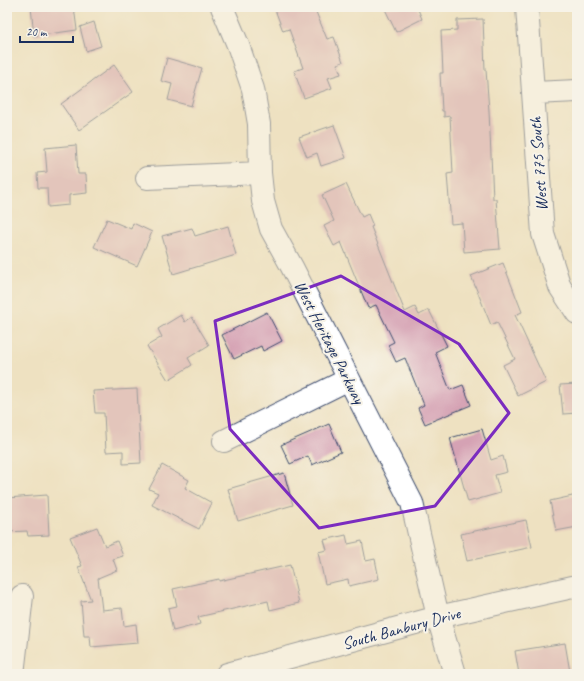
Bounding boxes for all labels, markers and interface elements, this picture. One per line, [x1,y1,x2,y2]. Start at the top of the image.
scale bar [20,18,73,44]
text: 20 m [26,24,48,40]
street label: West 775 South [525,115,552,212]
street label: West Heritage Parkway [290,277,370,408]
street label: South Banbury Drive [340,602,464,654]

